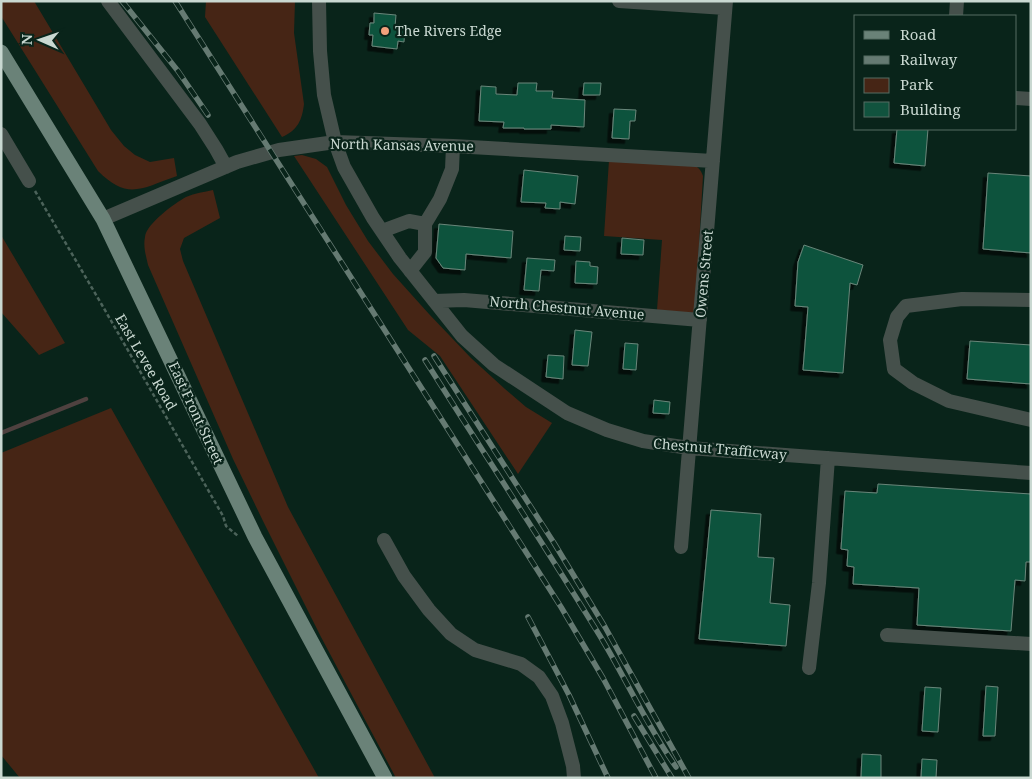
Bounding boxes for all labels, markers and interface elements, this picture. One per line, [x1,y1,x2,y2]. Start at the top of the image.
north arrow [15,15,65,65]
legend [854,15,1017,130]
place label: The Rivers Edge [395,21,502,40]
text: Road [900,24,936,44]
marker: The Rivers Edge [379,25,391,37]
text: N [17,34,36,45]
text: Railway [900,49,958,69]
text: Park [900,74,934,94]
text: Building [900,99,961,119]
street label: North Kansas Avenue [330,134,474,155]
street label: Owens Street [690,229,717,319]
street label: North Chestnut Avenue [489,291,645,324]
street label: East Levee Road [111,310,182,414]
street label: East Front Street [164,358,229,467]
street label: Chestnut Trafficway [652,433,788,464]

